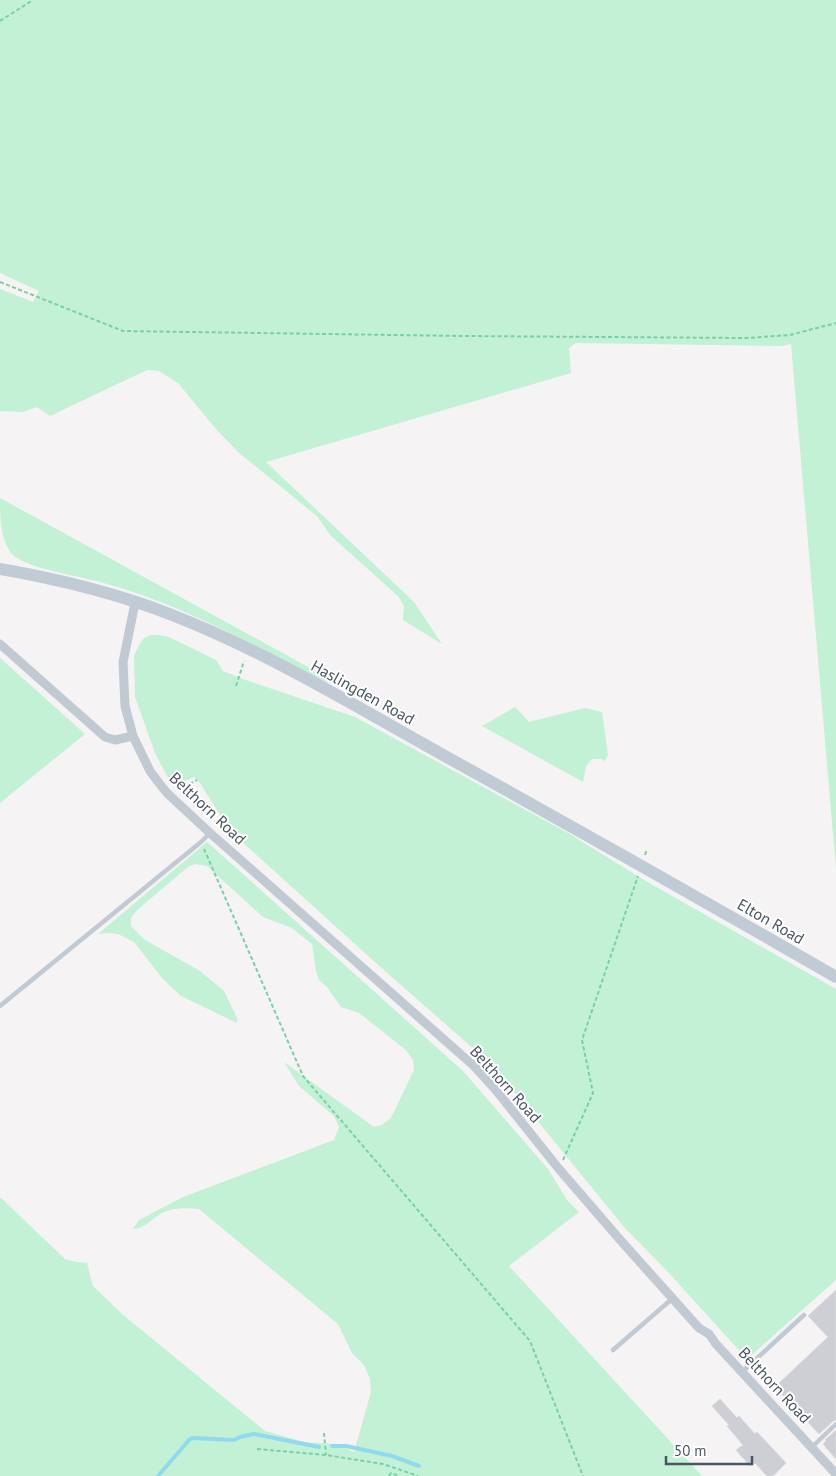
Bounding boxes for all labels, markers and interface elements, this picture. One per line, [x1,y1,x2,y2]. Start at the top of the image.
street label: Haslingden Road [308,655,418,729]
street label: Belthorn Road [166,768,250,848]
street label: Elton Road [734,894,808,948]
street label: Belthorn Road [466,1041,546,1127]
street label: Belthorn Road [735,1343,815,1427]
scale bar [666,1434,752,1466]
text: 50 m [674,1441,707,1460]

